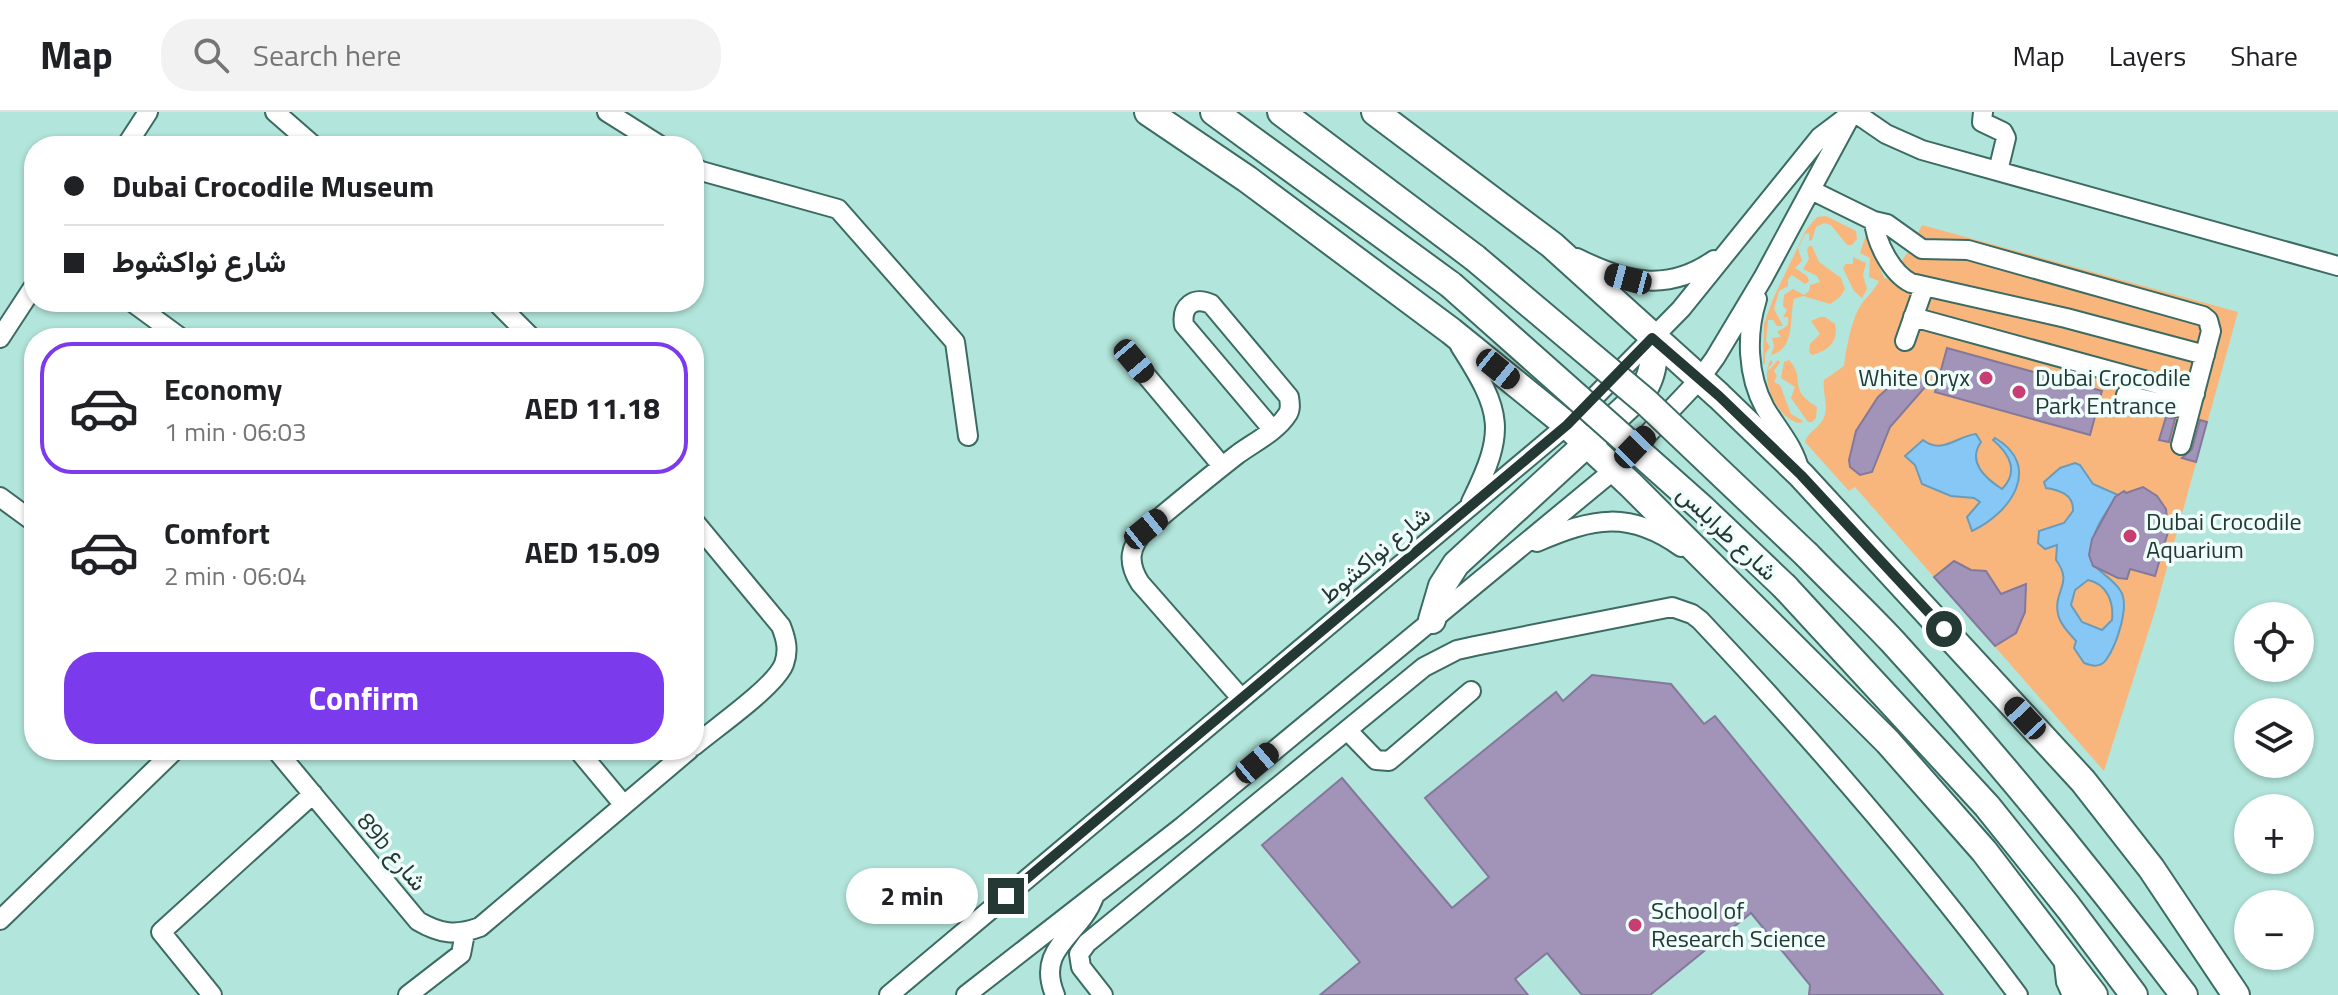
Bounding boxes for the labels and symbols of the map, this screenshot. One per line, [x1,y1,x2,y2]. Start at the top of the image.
car [1602,261,1654,297]
car [1109,335,1159,387]
car [1472,345,1524,393]
place label: White Oryx [1858,359,1970,395]
place label: Dubai Crocodile Park Entrance [2035,359,2191,423]
marker: White Oryx [1977,369,1995,387]
marker: Dubai Crocodile Park Entrance [2010,383,2028,401]
car [1610,421,1660,473]
street label: شارع طرابلس [1669,476,1786,589]
street label: شارع نواكشوط [1311,497,1438,612]
place label: Dubai Crocodile Aquarium [2146,503,2302,567]
car [1120,505,1172,553]
marker: Dubai Crocodile Aquarium [2121,527,2139,545]
route start [1926,611,1962,647]
car [2000,692,2050,744]
car [1231,738,1283,788]
street label: 89b شارع [349,804,436,899]
callout: 2 min [846,868,978,924]
route end [988,878,1024,914]
place label: School of Research Science [1651,892,1826,956]
marker: School of Research Science [1626,916,1644,934]

